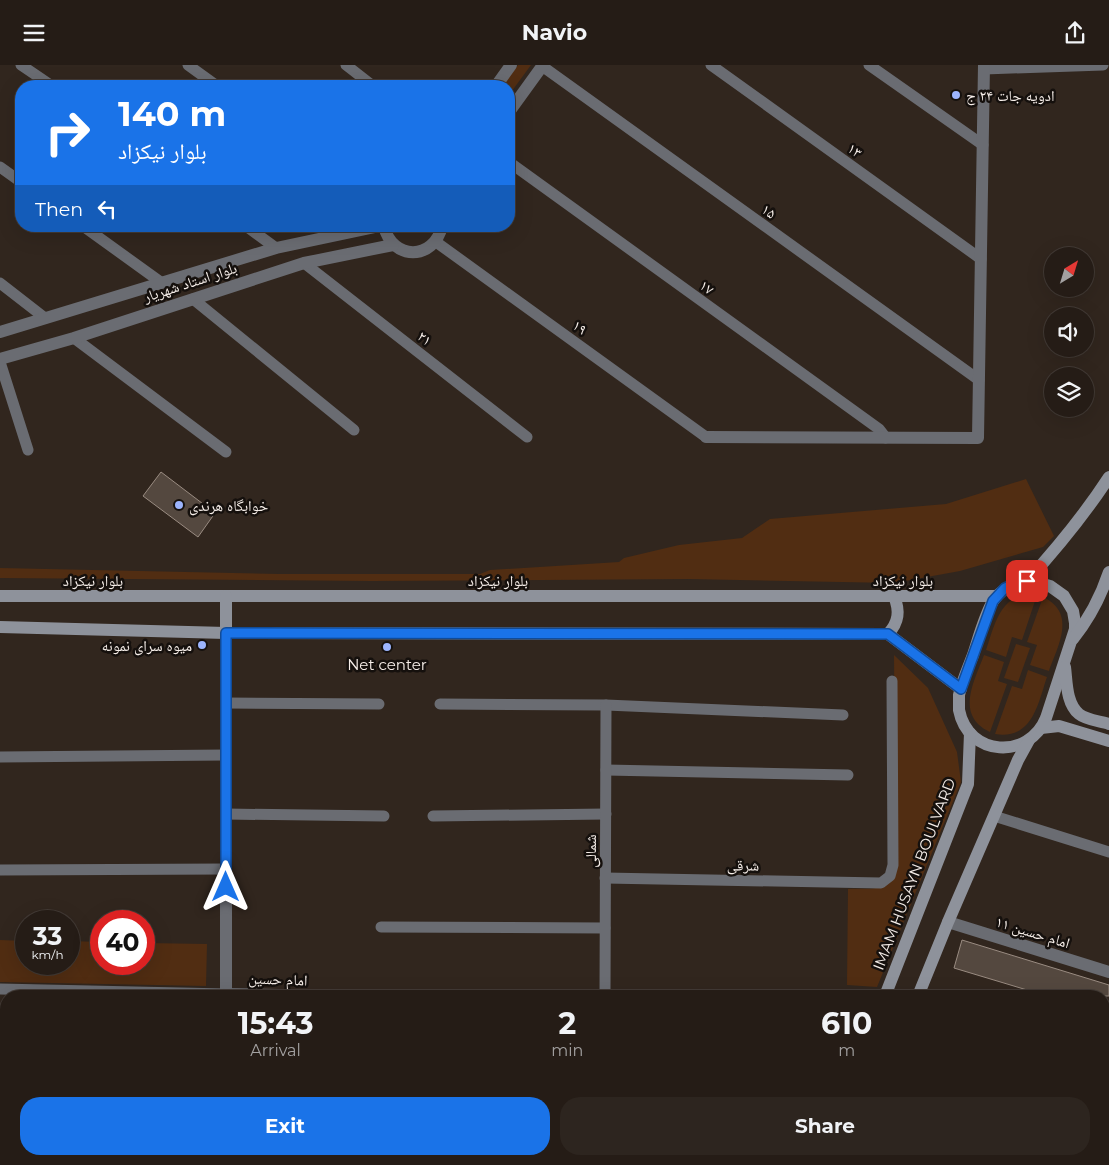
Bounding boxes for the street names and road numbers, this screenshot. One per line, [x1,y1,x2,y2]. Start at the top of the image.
street label: ۱۳ [844,138,866,162]
street label: ۱۵ [758,199,780,223]
street label: بلوار استاد شهریار [140,258,239,306]
street label: ۱۷ [696,275,718,299]
street label: ۱۹ [569,315,591,339]
street label: ۲۱ [414,326,436,350]
street label: بلوار نیکزاد [63,571,123,590]
street label: بلوار نیکزاد [468,571,528,590]
street label: بلوار نیکزاد [873,571,933,590]
street label: IMAM HUSAYN BOULVARD [869,775,959,973]
street label: شمالی [581,834,601,868]
street label: شرقی [727,855,760,876]
street label: امام حسین ۱۱ [993,912,1072,953]
street label: امام حسین [248,968,308,991]

